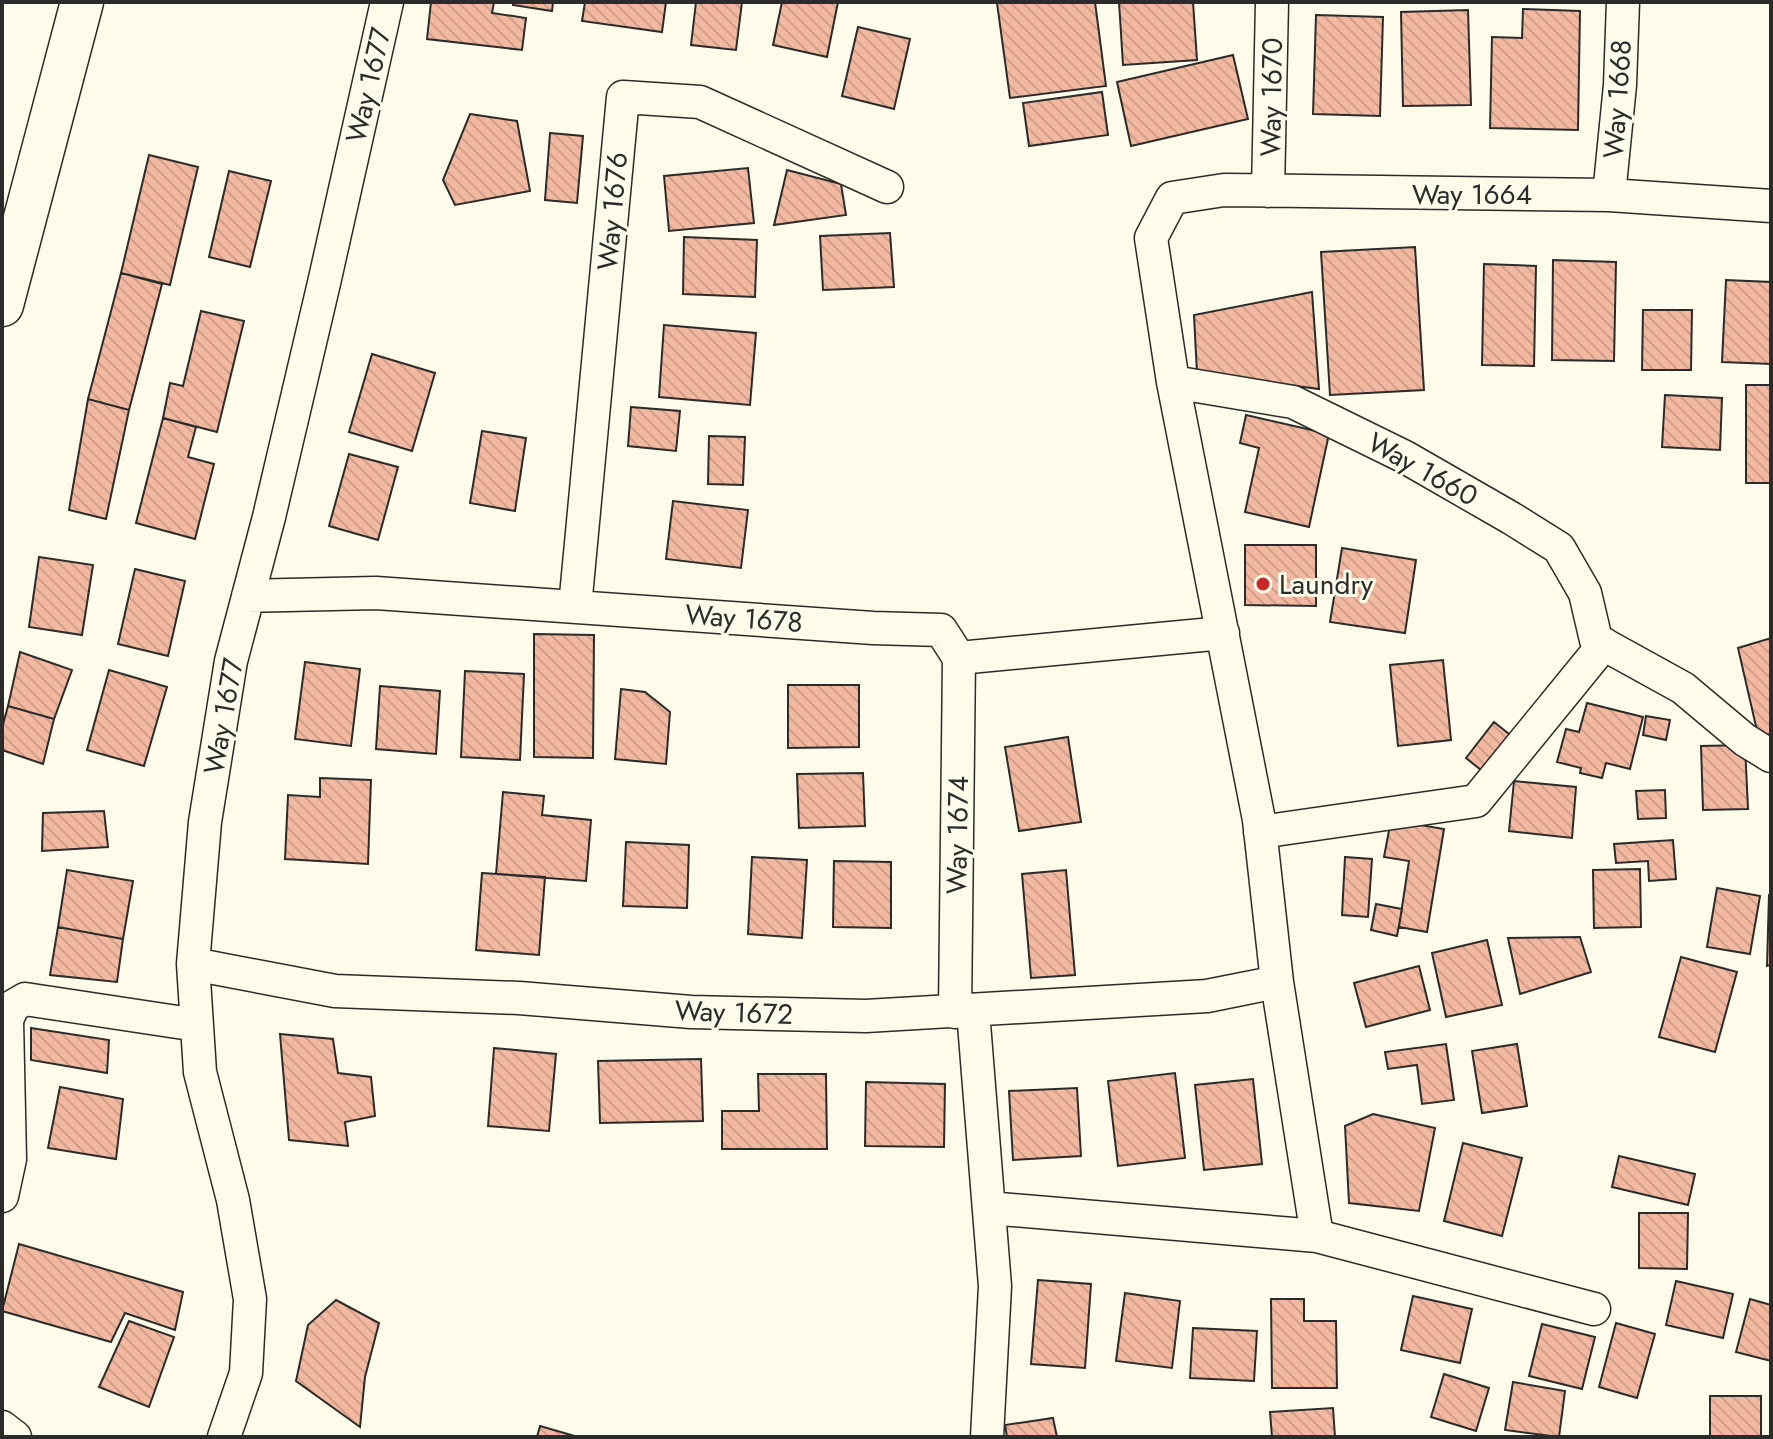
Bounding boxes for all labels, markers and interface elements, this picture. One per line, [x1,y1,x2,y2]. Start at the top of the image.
street label: Way 1677 [335,23,402,147]
street label: Way 1670 [1250,37,1293,157]
street label: Way 1668 [1593,38,1642,160]
street label: Way 1676 [587,150,638,272]
street label: Way 1664 [1412,174,1532,215]
street label: Way 1660 [1360,422,1485,517]
place label: Laundry [1279,564,1374,605]
marker: Laundry [1254,575,1272,593]
street label: Way 1678 [684,594,804,643]
street label: Way 1677 [193,655,254,777]
street label: Way 1674 [936,775,979,895]
street label: Way 1672 [674,990,794,1035]

